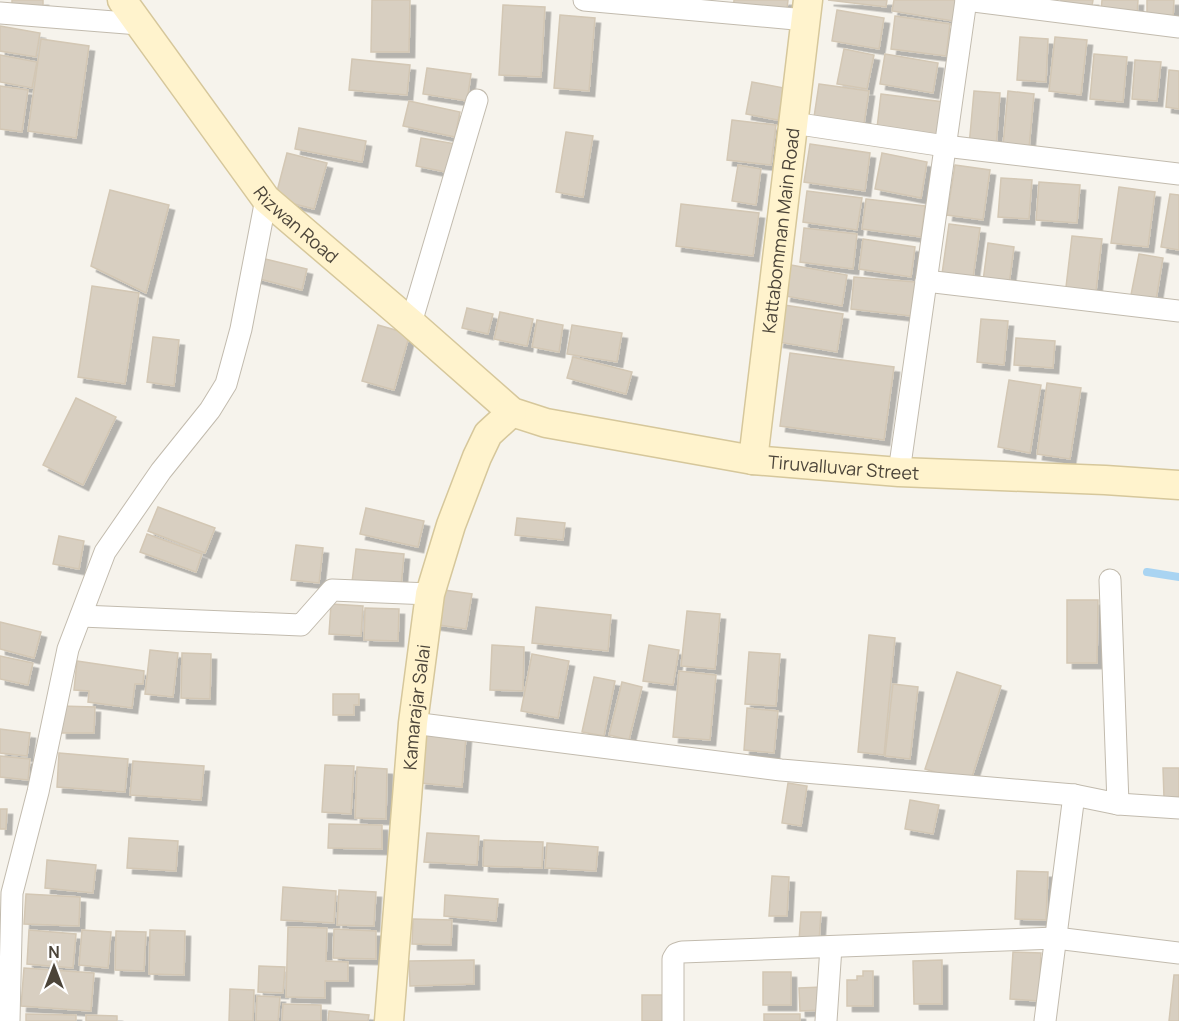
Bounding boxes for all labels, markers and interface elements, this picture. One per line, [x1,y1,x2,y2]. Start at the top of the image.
street label: Kattabomman Main Road [756,127,805,335]
street label: Rizwan Road [248,181,344,268]
street label: Tiruvalluvar Street [767,449,920,485]
street label: Kamarajar Salai [397,643,435,771]
north arrow [24,937,84,997]
text: N [48,941,60,963]

